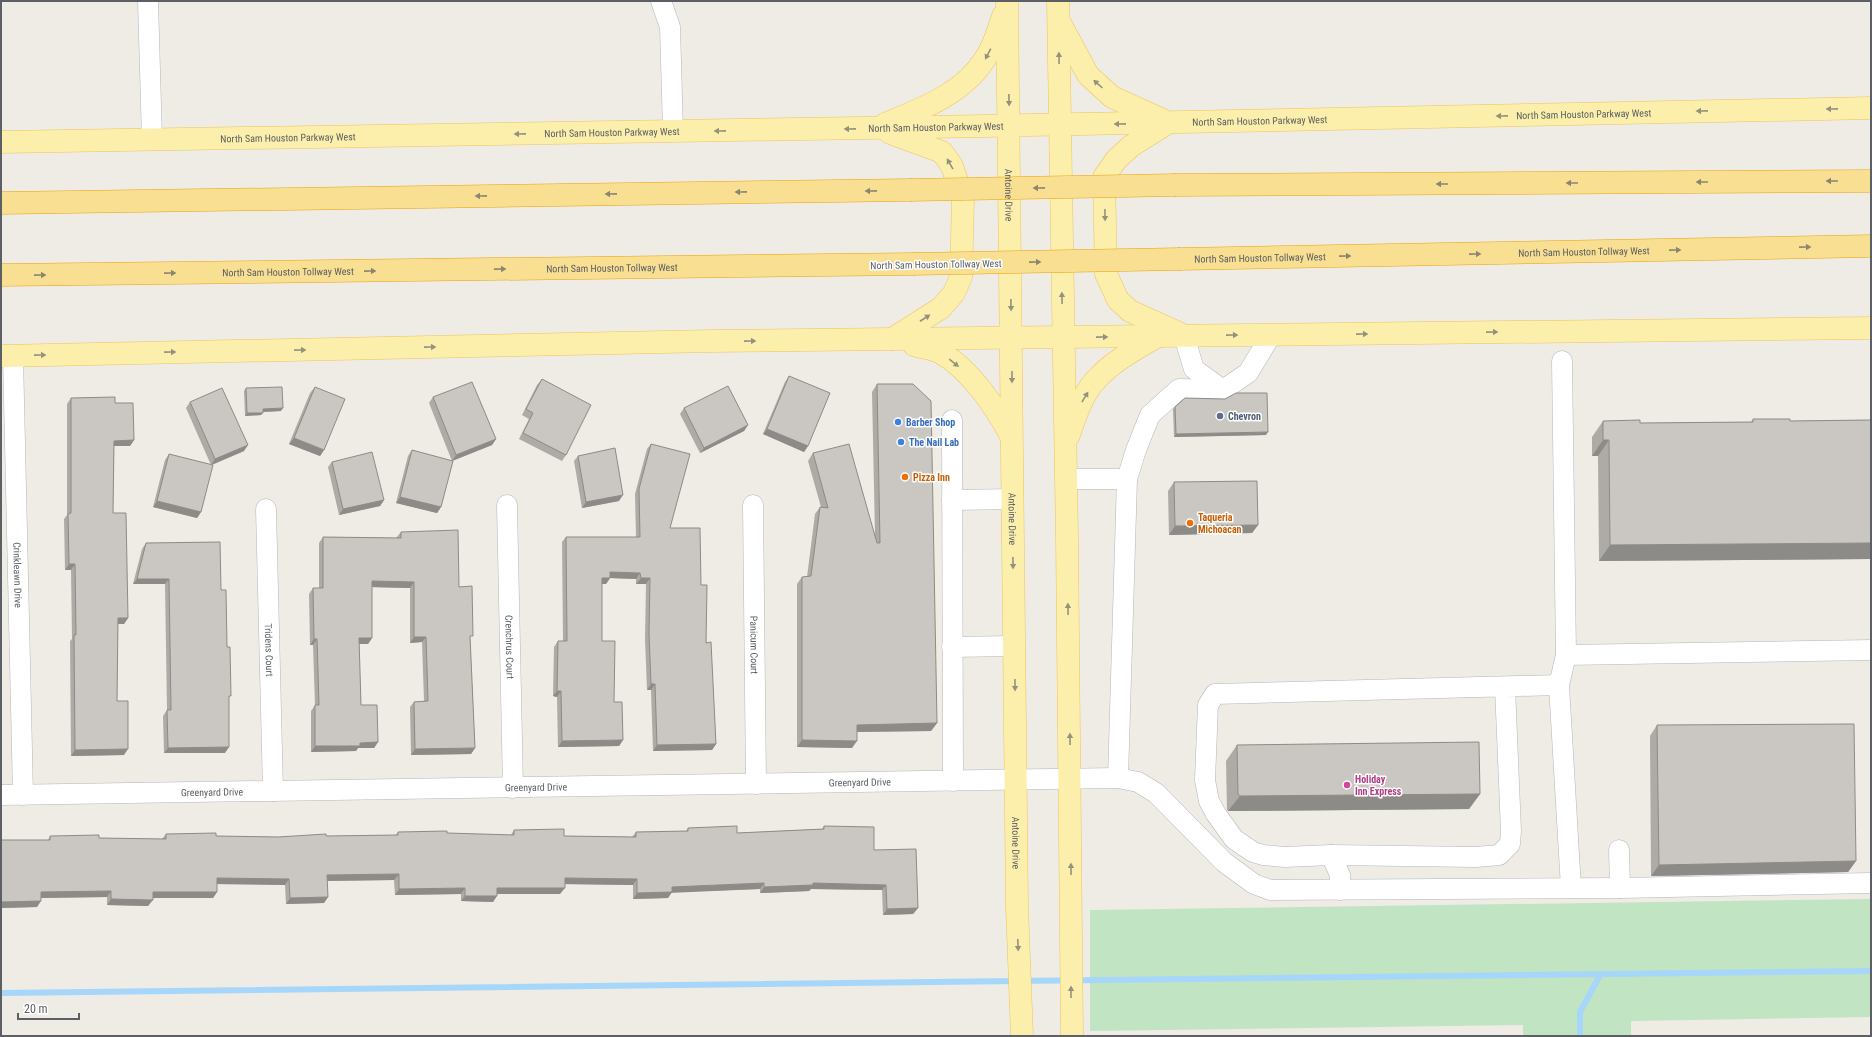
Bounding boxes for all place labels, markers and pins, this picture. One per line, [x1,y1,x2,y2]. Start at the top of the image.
marker: Chevron [1215,411,1225,421]
place label: Chevron [1228,411,1261,422]
marker: Barber Shop [893,417,903,427]
place label: Barber Shop [906,417,955,428]
marker: The Nail Lab [896,437,906,447]
place label: The Nail Lab [909,437,959,448]
marker: Pizza Inn [900,472,910,482]
place label: Pizza Inn [913,472,950,483]
place label: Taqueria Michoacan [1198,512,1242,535]
marker: Taqueria Michoacan [1185,518,1195,528]
place label: Holiday Inn Express [1355,774,1402,797]
marker: Holiday Inn Express [1342,780,1352,790]

